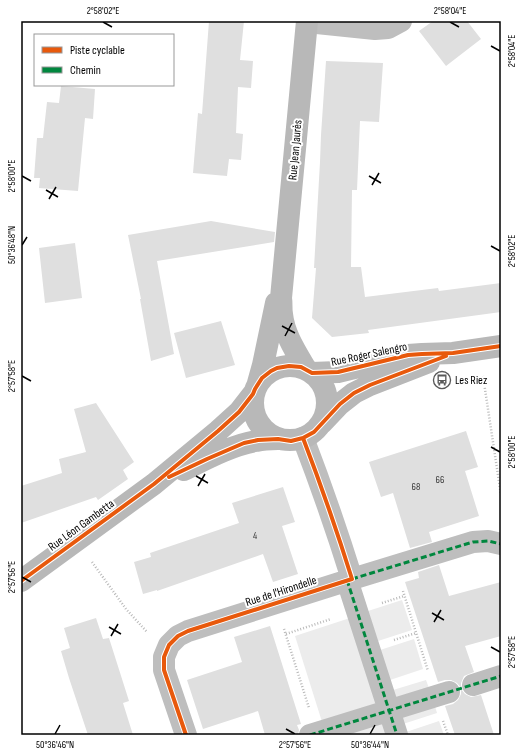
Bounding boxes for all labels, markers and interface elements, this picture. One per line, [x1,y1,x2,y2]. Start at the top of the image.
text: 2°58'02"E [87,5,119,17]
text: 2°58'04"E [434,5,466,17]
legend [34,34,174,86]
text: 2°58'04"E [506,35,518,67]
text: Piste cyclable [70,43,125,58]
text: Chemin [70,63,101,78]
street label: Rue Jean Jaurès [285,119,306,181]
text: 2°58'00"E [6,160,18,192]
text: 50°36'48"N [6,226,18,264]
text: 2°58'02"E [506,235,518,267]
street label: Rue Roger Salengro [330,339,409,370]
text: 2°57'58"E [6,360,18,392]
bus stop icon: Les Riez [432,370,452,390]
place label: Les Riez [455,373,488,388]
text: 2°58'00"E [506,436,518,468]
house number: 66 [436,474,444,486]
house number: 68 [412,481,420,493]
street label: Rue Léon Gambetta [45,496,118,554]
house number: 4 [253,530,257,542]
text: 2°57'56"E [6,561,18,593]
street label: Rue de l'Hirondelle [244,573,319,610]
text: 2°57'58"E [506,636,518,668]
text: 50°36'46"N [36,739,74,751]
text: 2°57'56"E [279,739,311,751]
text: 50°36'44"N [351,739,389,751]

